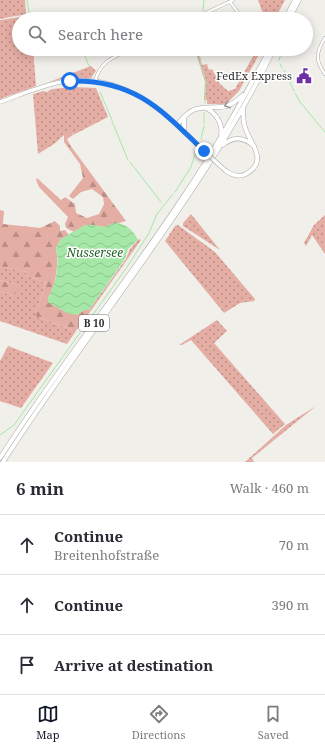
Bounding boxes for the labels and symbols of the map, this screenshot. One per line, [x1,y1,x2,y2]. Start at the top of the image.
public building icon: FedEx Express [295,67,313,85]
place label: FedEx Express [216,68,292,83]
route start [61,72,79,90]
one-way arrow [223,101,230,109]
route end [195,142,213,160]
water label: Nussersee [66,244,123,261]
road number: B 10 [79,315,109,331]

